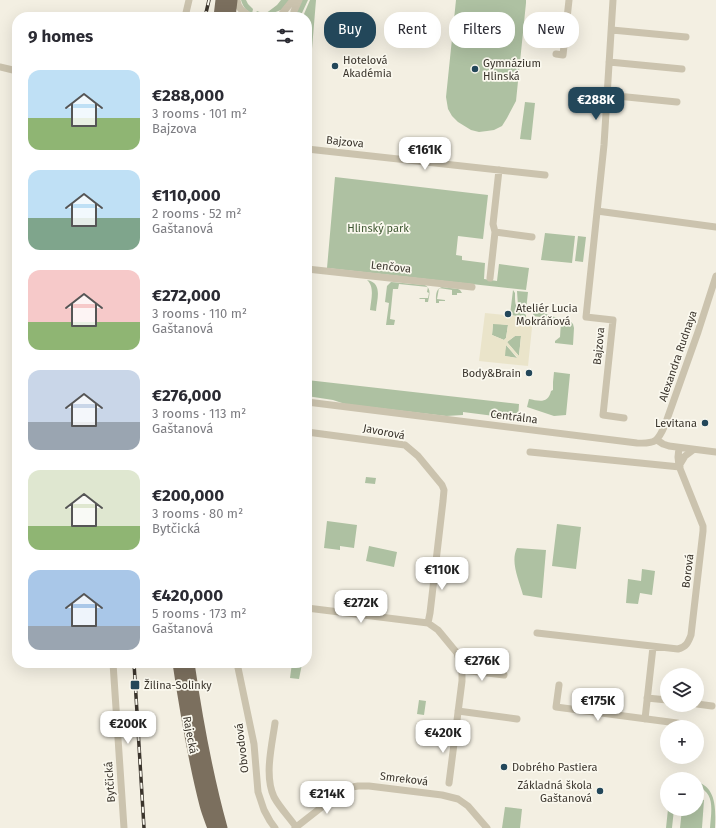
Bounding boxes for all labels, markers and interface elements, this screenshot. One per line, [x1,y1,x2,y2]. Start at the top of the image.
chip: Buy [324,12,376,48]
chip: Rent [384,12,441,48]
chip: Filters [449,12,515,48]
chip: New [523,12,579,48]
icon: filters [274,25,296,47]
text: 9 homes [28,26,93,47]
place label: Hotelová Akadémia [343,54,392,80]
place label: Gymnázium Hlinská [483,57,541,83]
marker: Hotelová Akadémia [330,61,340,71]
marker: Gymnázium Hlinská [470,64,480,74]
text: €288,000 [152,85,224,106]
icon: home [60,86,108,134]
pin: €288K [568,87,624,121]
text: €288K [577,92,615,107]
text: 3 rooms · 101 m² [152,106,247,121]
text: Bajzova [152,121,197,136]
street label: Bajzova [325,134,365,150]
pin: €161K [397,137,453,171]
text: €161K [408,142,442,157]
text: €110,000 [152,185,221,206]
icon: home [60,186,108,234]
text: 2 rooms · 52 m² [152,206,241,221]
text: Gaštanová [152,221,213,236]
park label: Hlinský park [347,222,409,235]
street label: Lenčova [370,258,412,276]
text: €272,000 [152,285,221,306]
icon: home [60,286,108,334]
place label: Ateliér Lucia Mokráňová [516,302,578,328]
text: 3 rooms · 110 m² [152,306,247,321]
marker: Ateliér Lucia Mokráňová [503,309,513,319]
street label: Alexandra Rudnaya [656,309,700,403]
text: Gaštanová [152,321,213,336]
street label: Bajzova [591,326,607,366]
place label: Body&Brain [462,367,521,380]
marker: Body&Brain [524,368,534,378]
text: €276,000 [152,385,221,406]
icon: home [60,386,108,434]
text: 3 rooms · 113 m² [152,406,246,421]
street label: Centrálna [490,408,538,426]
place label: Levitana [655,417,697,430]
marker: Levitana [700,418,710,428]
text: Gaštanová [152,421,213,436]
street label: Javorová [362,422,406,442]
text: €200,000 [152,485,224,506]
icon: home [60,486,108,534]
text: 3 rooms · 80 m² [152,506,243,521]
text: Bytčická [152,521,200,536]
street label: Borová [679,553,697,589]
pin: €110K [414,557,470,591]
text: €110K [425,562,459,577]
text: €420,000 [152,585,223,606]
icon: home [60,586,108,634]
pin: €272K [333,590,389,624]
text: €272K [343,595,379,610]
text: 5 rooms · 173 m² [152,606,246,621]
text: Gaštanová [152,621,213,636]
pin: €276K [454,648,510,682]
text: €276K [464,653,500,668]
map controls [660,668,704,816]
button: layers [660,668,704,712]
place label: Žilina-Solinky [144,678,212,692]
marker: Žilina-Solinky [129,679,141,691]
pin: €175K [570,688,626,722]
text: €175K [581,693,615,708]
pin: €200K [100,711,156,745]
street label: Rajecká [180,715,200,755]
text: €200K [109,716,147,731]
pin: €420K [415,720,471,754]
button: + [660,720,704,764]
street label: Obvodová [232,722,252,774]
text: €420K [425,725,461,740]
street label: Bytčická [102,761,118,803]
place label: Dobrého Pastiera [512,761,597,774]
marker: Dobrého Pastiera [499,762,509,772]
street label: Smreková [379,770,429,788]
button: − [660,772,704,816]
place label: Základná škola Gaštanová [517,779,592,805]
pin: €214K [299,781,355,815]
text: €214K [309,786,345,801]
marker: Základná škola Gaštanová [595,786,605,796]

